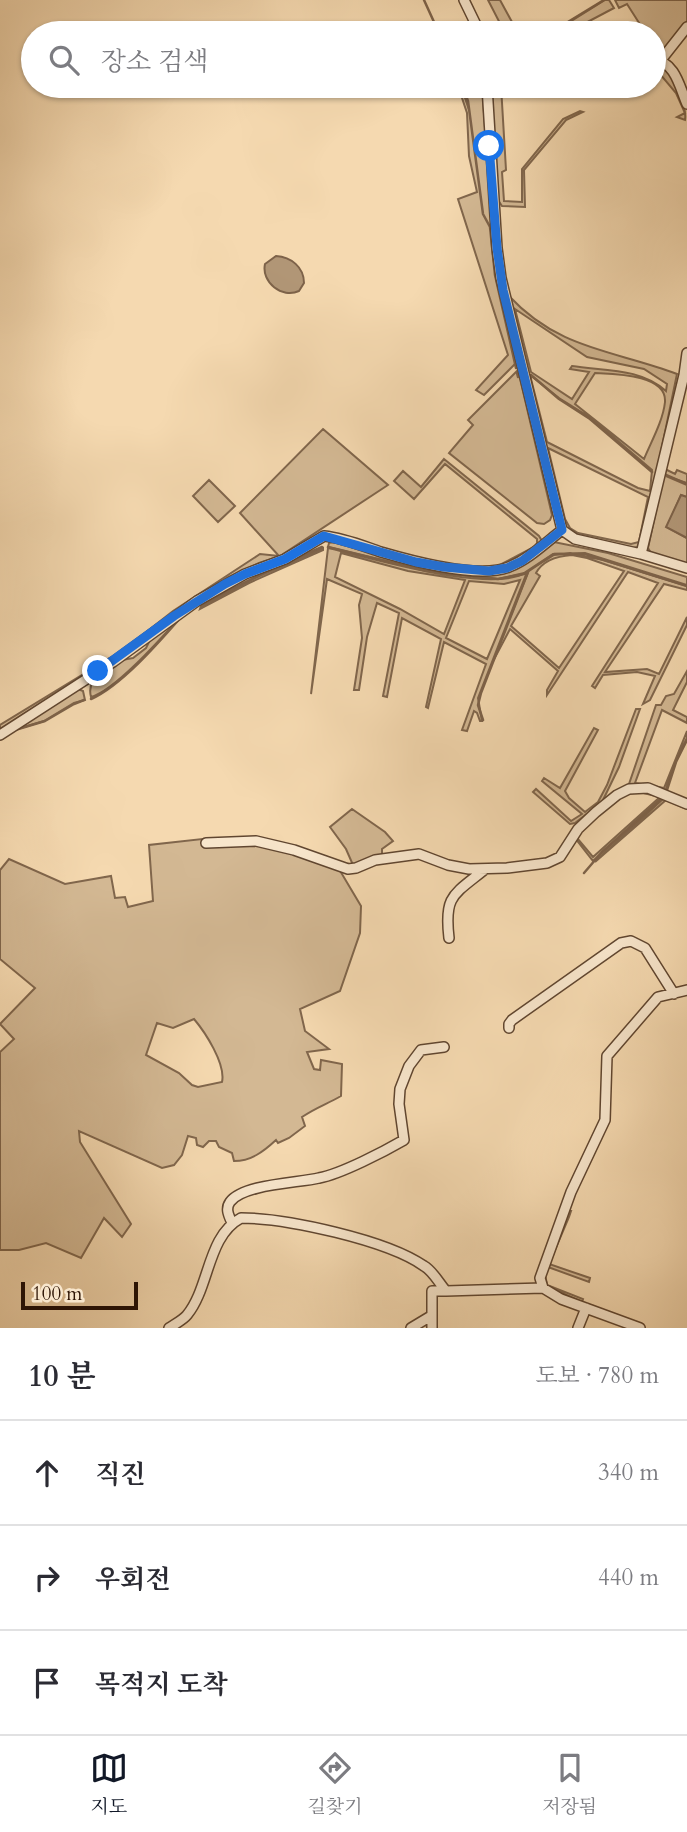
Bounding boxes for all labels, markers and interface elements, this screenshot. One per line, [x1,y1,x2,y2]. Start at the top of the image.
search box [21,21,666,98]
icon: search [45,41,83,79]
text: 장소 검색 [101,44,208,79]
route start [473,130,504,161]
route end [82,655,113,686]
scale bar [21,1279,138,1311]
text: 100 m [32,1281,82,1307]
text: 10 분 [28,1356,96,1397]
text: 도보 · 780 m [535,1360,659,1391]
icon: ahead [28,1454,66,1492]
text: 직진 [95,1457,145,1492]
text: 340 m [598,1457,659,1488]
icon: right [28,1559,66,1597]
text: 우회전 [95,1562,170,1597]
text: 440 m [598,1562,659,1593]
icon: arrive [28,1664,66,1702]
text: 목적지 도착 [95,1667,228,1702]
tab: 지도 [90,1749,128,1820]
tab: 길찾기 [307,1749,363,1820]
tab: 저장됨 [542,1749,597,1820]

